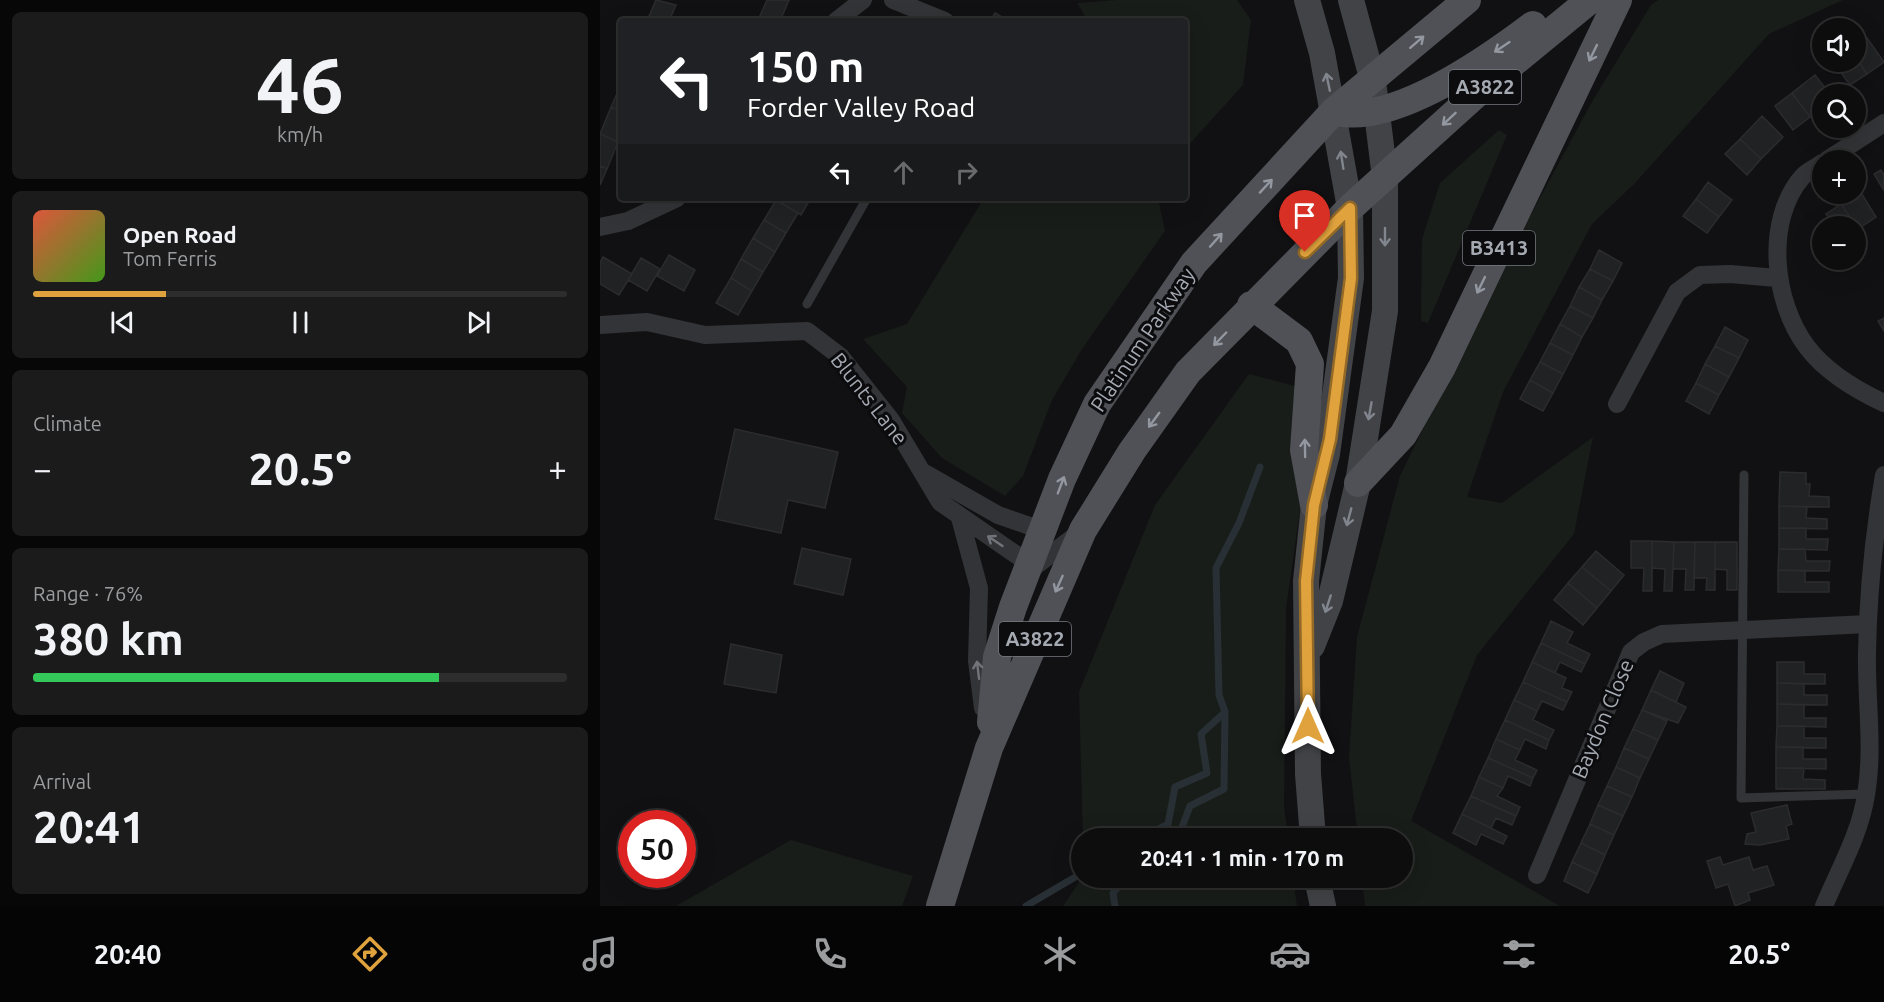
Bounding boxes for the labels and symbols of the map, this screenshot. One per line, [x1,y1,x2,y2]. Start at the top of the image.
one-way arrow [1409,36,1425,49]
one-way arrow [1494,41,1510,53]
one-way arrow [1587,43,1598,61]
road number: A3822 [1449,70,1521,104]
one-way arrow [1321,73,1333,92]
one-way arrow [1442,112,1457,127]
one-way arrow [1336,150,1347,170]
one-way arrow [1259,179,1273,194]
pin [1279,190,1330,252]
one-way arrow [1379,226,1391,246]
road number: B3413 [1463,231,1535,265]
one-way arrow [1209,233,1223,248]
street label: Platinum Parkway [1085,263,1199,416]
one-way arrow [1475,276,1487,294]
one-way arrow [1212,331,1227,346]
street label: Blunts Lane [826,348,913,449]
one-way arrow [1364,401,1375,420]
one-way arrow [1148,411,1160,427]
one-way arrow [1299,438,1311,458]
one-way arrow [1056,476,1067,495]
one-way arrow [1343,507,1354,526]
one-way arrow [986,535,1003,548]
one-way arrow [1053,574,1065,592]
one-way arrow [1322,594,1333,613]
road number: A3822 [999,622,1071,656]
street label: Baydon Close [1566,655,1638,782]
one-way arrow [972,660,983,680]
position arrow [1276,694,1340,758]
speed limit sign: 50 [618,810,696,888]

